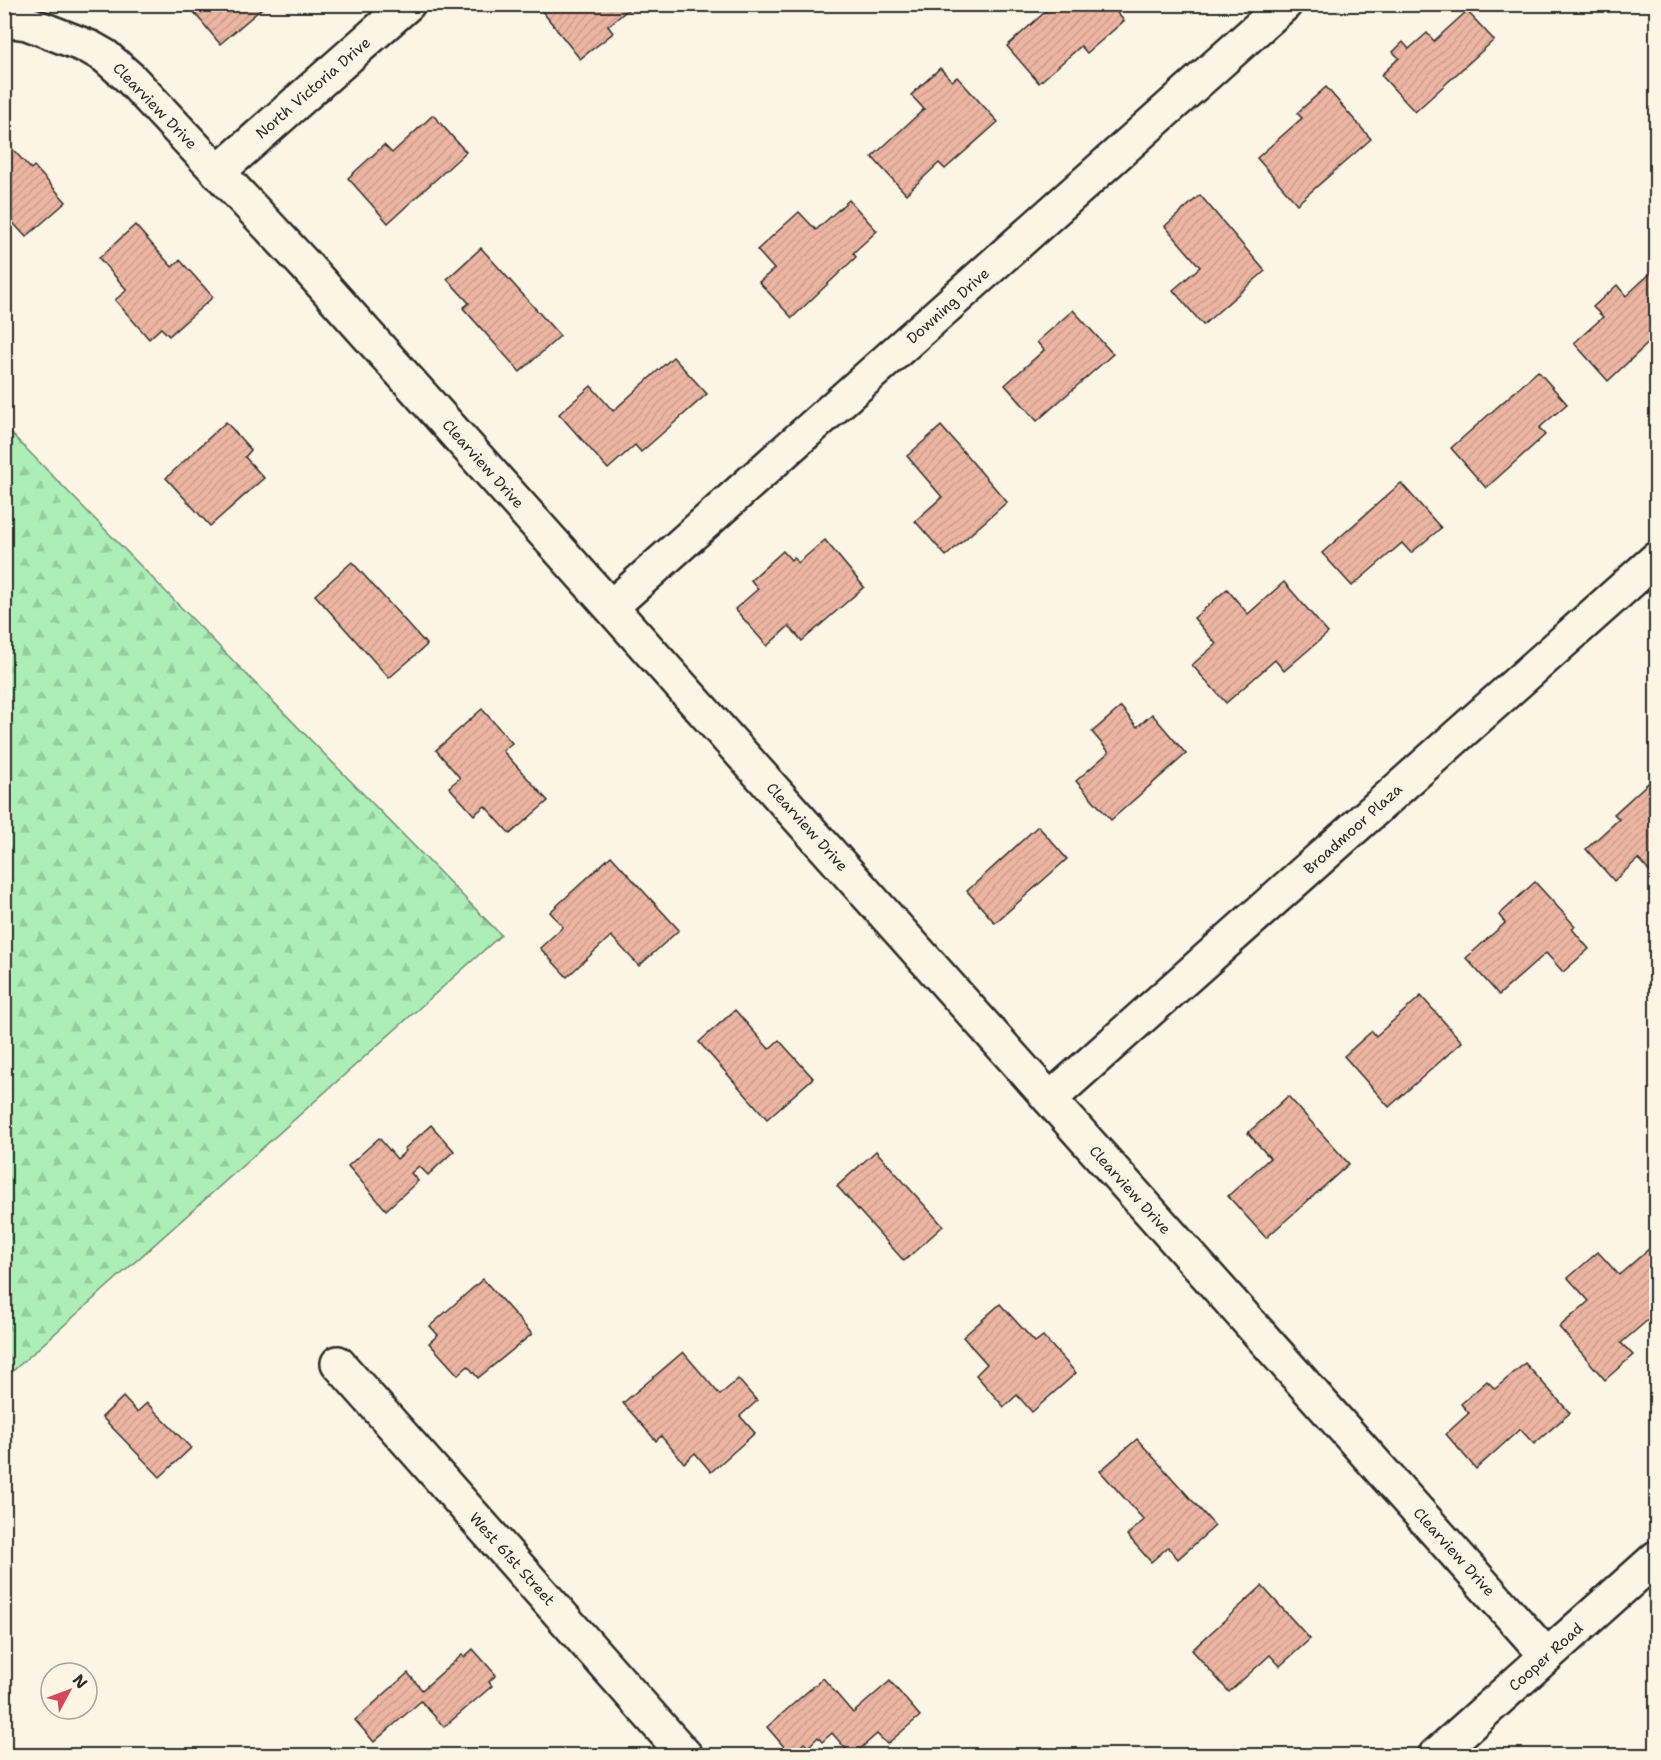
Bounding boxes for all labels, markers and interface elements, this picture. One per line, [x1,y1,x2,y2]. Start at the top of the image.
street label: North Victoria Drive [251,33,375,143]
street label: Clearview Drive [108,58,202,154]
street label: Downing Drive [902,263,994,349]
street label: Clearview Drive [438,415,528,513]
street label: Clearview Drive [762,778,852,876]
street label: Broadmoor Plaza [1299,779,1407,879]
street label: Clearview Drive [1085,1141,1175,1239]
street label: Clearview Drive [1409,1503,1499,1601]
street label: West 61st Street [465,1508,559,1610]
street label: Cooper Road [1505,1618,1588,1696]
north arrow [39,1661,99,1721]
text: N [68,1670,92,1693]

